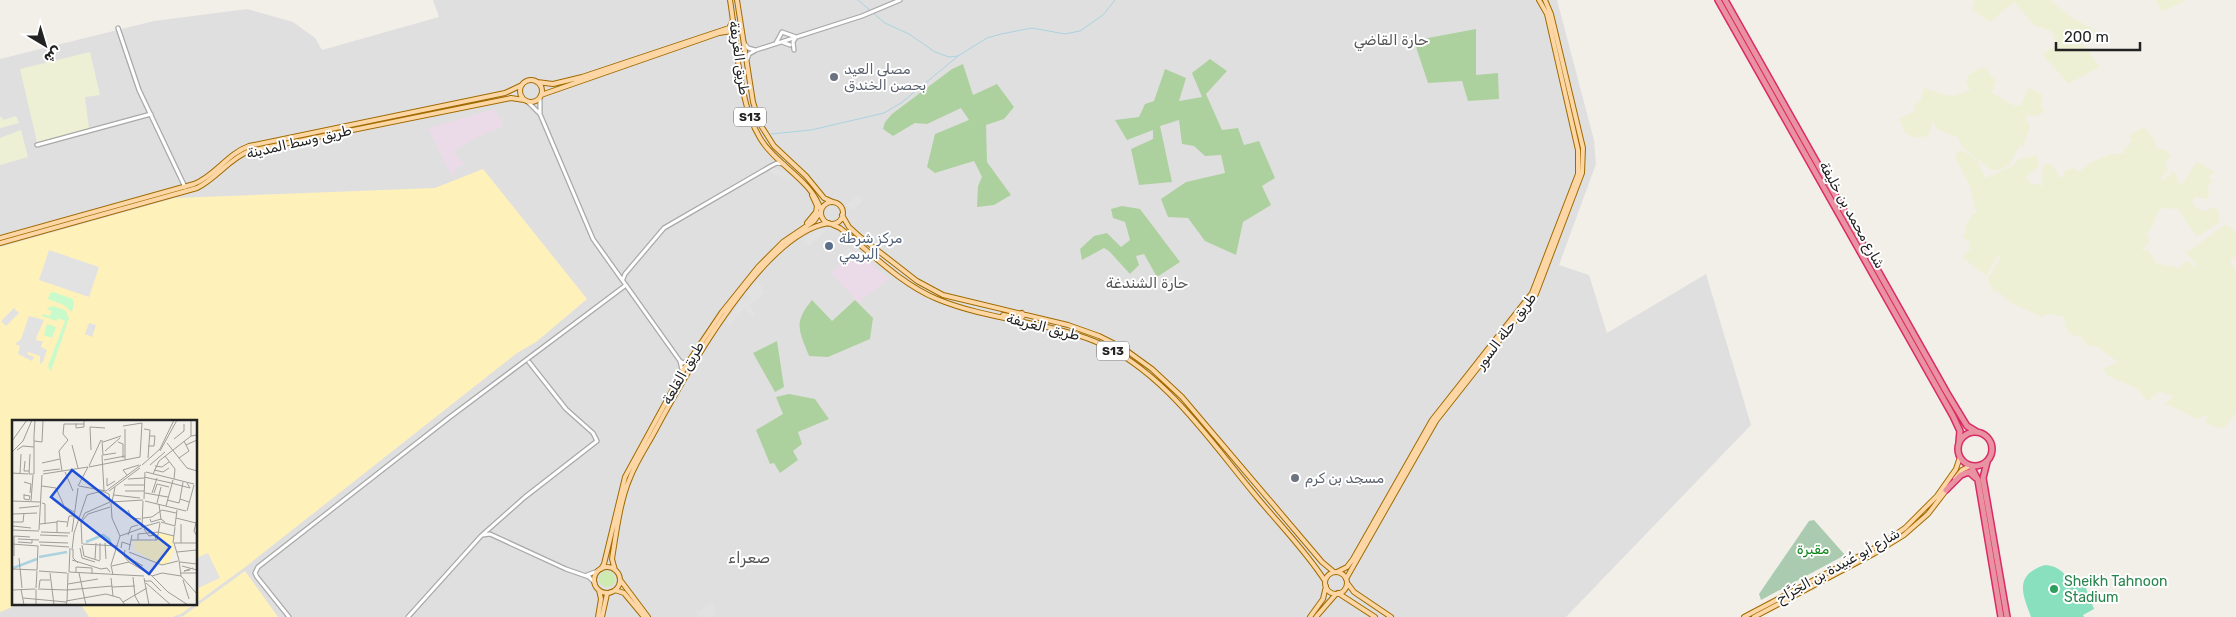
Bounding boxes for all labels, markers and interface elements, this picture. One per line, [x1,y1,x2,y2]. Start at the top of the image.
north arrow [20,20,70,70]
street label: طريق الغريفة [725,20,753,96]
scale bar [2056,20,2140,52]
text: 200 m [2064,28,2109,46]
district label: حارة القاضي [1354,31,1428,52]
text: ش [40,43,65,67]
place label: مصلى العيد بحصن الخندق [844,61,926,94]
marker: مصلى العيد بحصن الخندق [828,71,840,83]
road number: S13 [734,108,766,126]
street label: طريق وسط المدينة [245,122,353,162]
street label: شارع محمد بن خليفة [1814,158,1889,273]
place label: مركز شرطة البريمي [839,230,903,265]
marker: مركز شرطة البريمي [823,240,835,252]
district label: حارة الشندغة [1106,274,1188,292]
street label: طريق حلة السور [1471,289,1540,373]
street label: طريق الغريفة [1005,310,1082,344]
street label: طريق القلعة [658,338,708,408]
road number: S13 [1097,342,1129,361]
inset map [12,420,198,604]
place label: مسجد بن كرم [1305,470,1384,488]
marker: مسجد بن كرم [1289,472,1301,484]
street label: شارع أبو عُبَيدة بن الجَرَّاح [1773,525,1904,609]
park label: مقبرة [1797,541,1829,558]
district label: صعراء [728,548,770,568]
place label: Sheikh Tahnoon Stadium [2064,573,2167,606]
marker: Sheikh Tahnoon Stadium [2048,583,2060,595]

